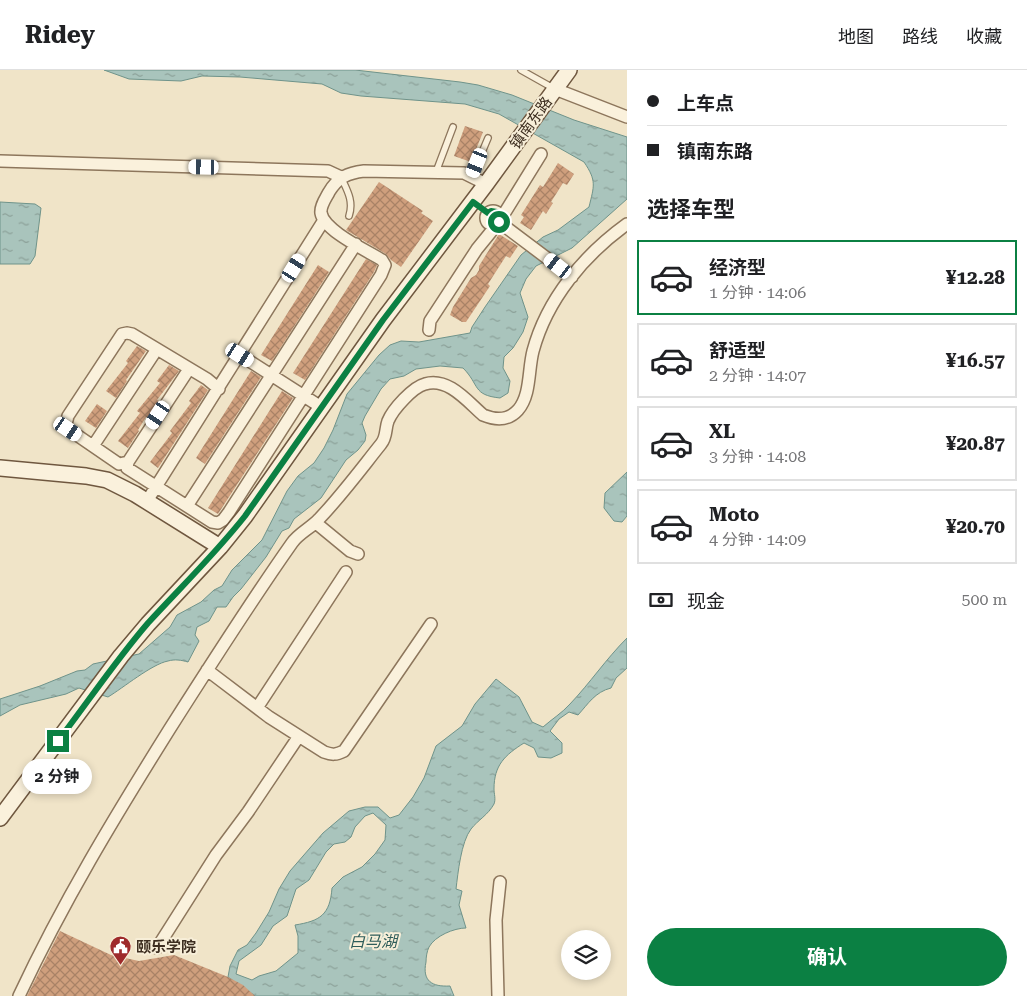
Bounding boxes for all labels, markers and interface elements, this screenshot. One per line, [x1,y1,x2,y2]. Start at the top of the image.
text: Ridey [25,21,95,49]
text: 地图 [838,26,874,47]
text: 路线 [902,26,938,47]
text: 收藏 [966,26,1002,47]
text: 上车点 [677,92,734,115]
street label: 镇南东路 [506,93,556,153]
text: 镇南东路 [677,140,753,163]
car [464,146,489,180]
car [188,159,219,175]
text: 选择车型 [647,197,735,222]
route start [488,211,510,233]
car [279,251,308,285]
car [541,251,574,281]
icon: car [649,255,694,300]
text: 经济型 [709,256,766,279]
text: ¥12.28 [946,266,1005,289]
text: 1 分钟 · 14:06 [709,283,806,302]
icon: car [649,338,694,383]
text: 舒适型 [709,339,766,362]
car [223,341,256,369]
text: ¥16.57 [946,349,1005,372]
text: 2 分钟 · 14:07 [709,366,806,385]
car [143,398,172,432]
car [51,414,84,444]
text: XL [709,420,735,443]
icon: car [649,421,694,466]
text: ¥20.87 [946,432,1005,455]
text: 3 分钟 · 14:08 [709,447,806,466]
text: Moto [709,503,759,526]
icon: car [649,504,694,549]
text: ¥20.70 [946,515,1005,538]
text: 4 分钟 · 14:09 [709,530,806,549]
icon: cash [647,586,675,614]
text: 现金 [687,590,725,613]
text: 500 m [961,590,1007,609]
route end [47,730,69,752]
callout: 2 分钟 [23,758,93,794]
text: 2 分钟 [34,767,80,786]
button: 确认 [647,928,1007,986]
map controls [561,930,611,980]
button: layers [561,930,611,980]
water label: 白马湖 [349,932,400,951]
public building icon: 颐乐学院 [108,935,132,966]
place label: 颐乐学院 [136,938,196,956]

